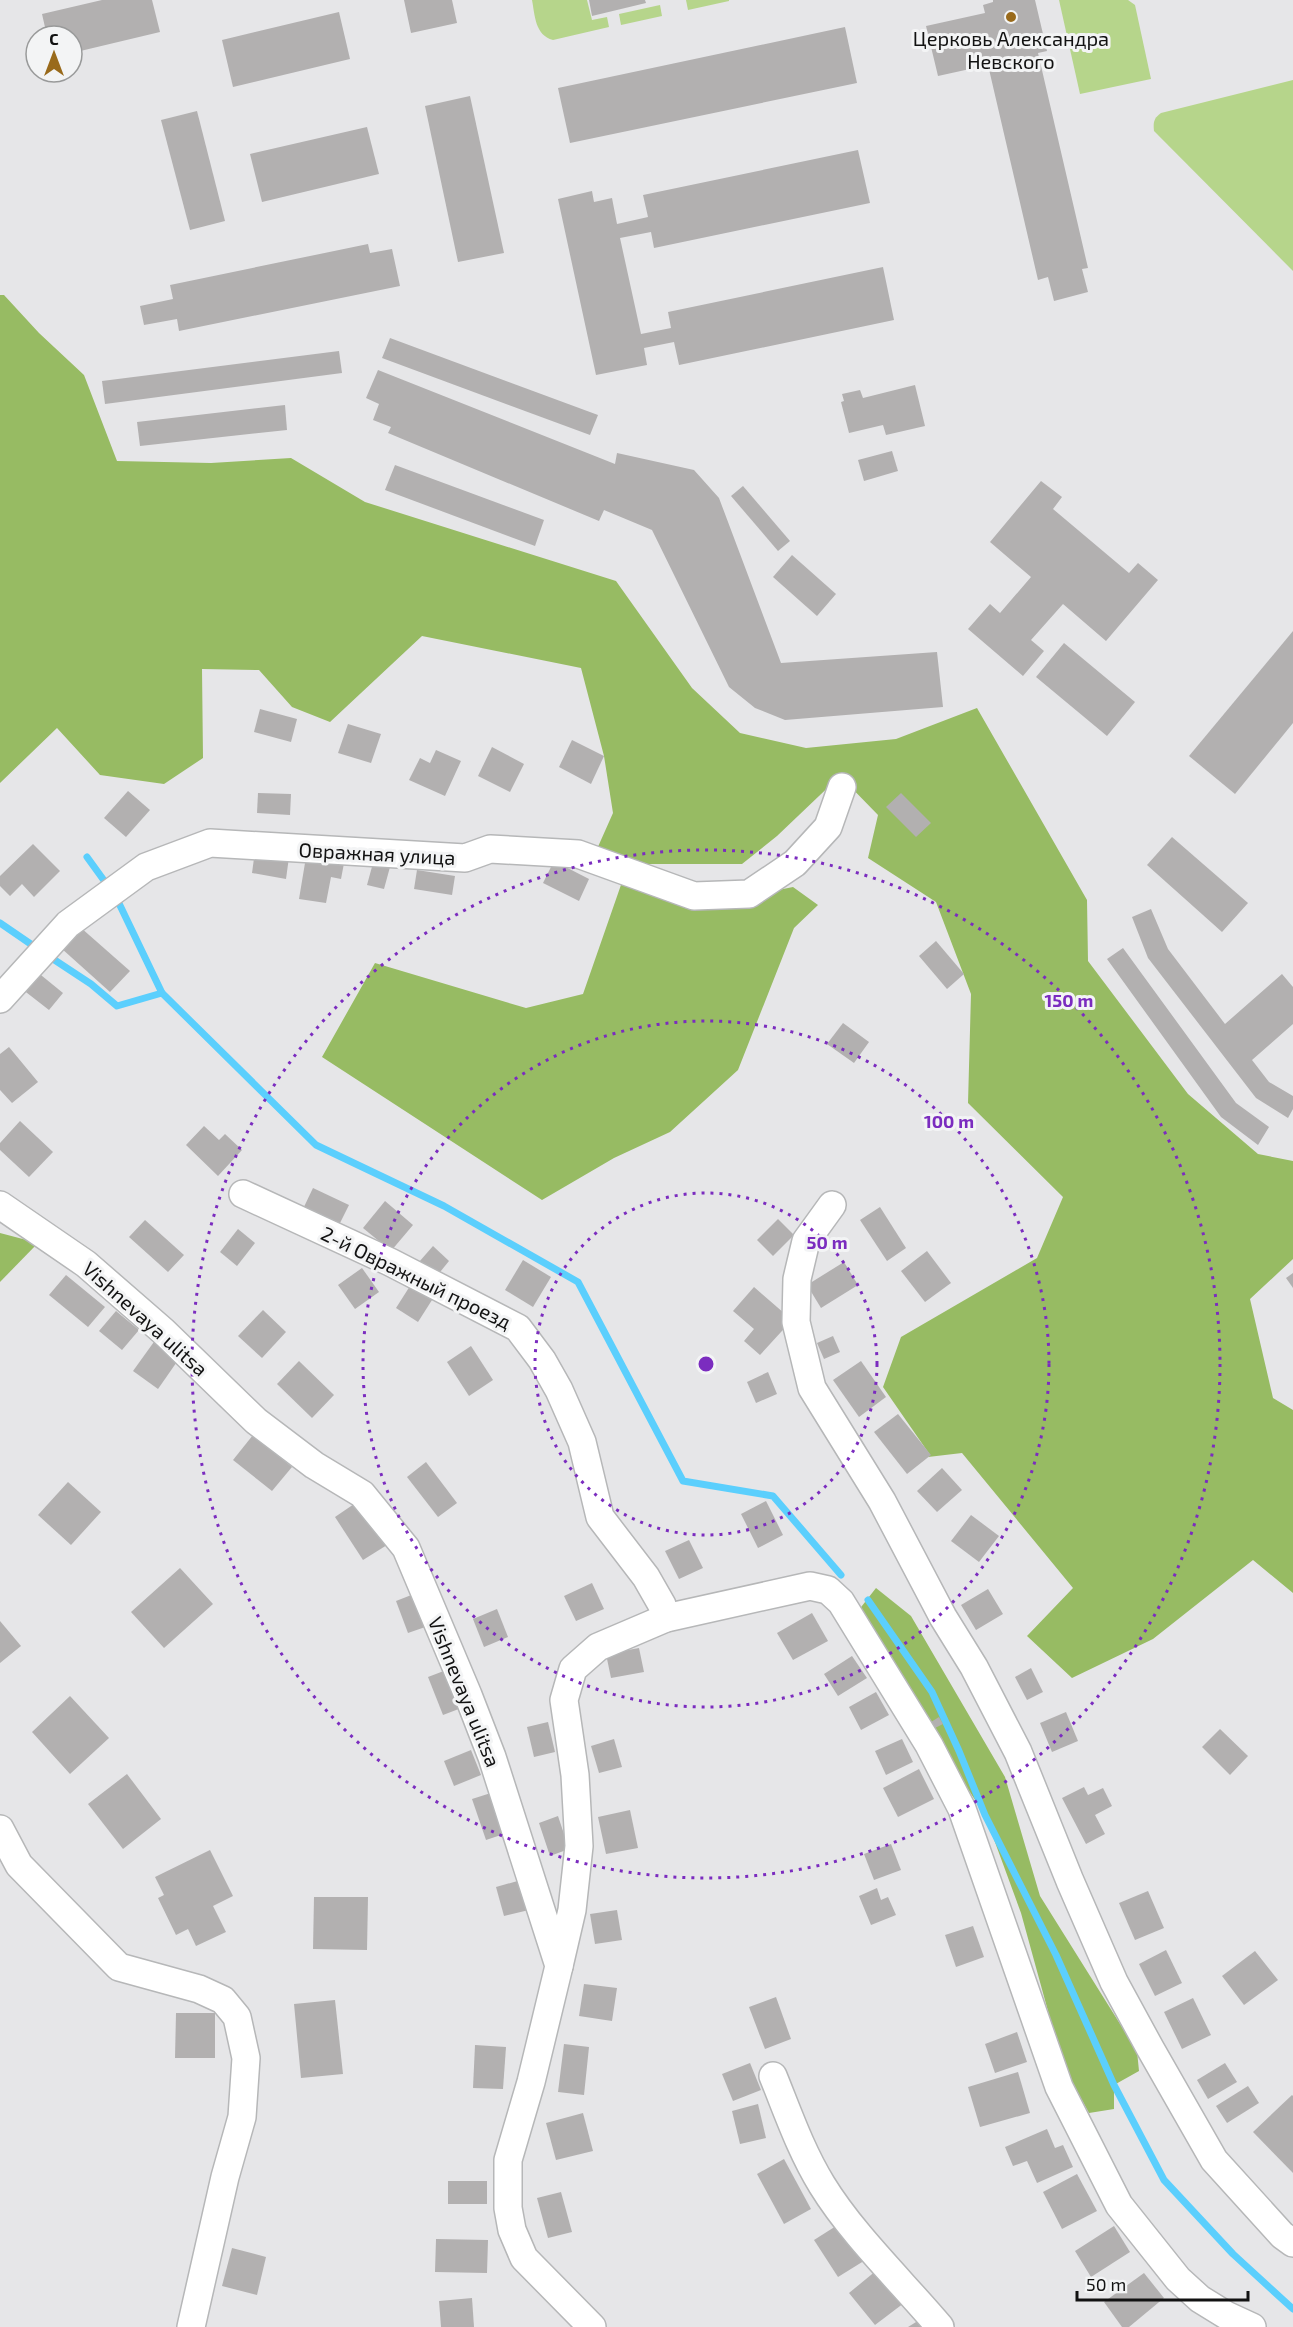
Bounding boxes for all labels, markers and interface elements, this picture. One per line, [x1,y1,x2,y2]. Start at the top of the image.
marker: Церковь Александра Невского [1004,10,1018,24]
north arrow [24,24,84,84]
place label: Церковь Александра Невского [913,26,1109,73]
text: С [49,29,59,48]
street label: Овражная улица [298,837,456,870]
text: 150 m [1045,989,1093,1011]
text: 100 m [924,1110,974,1132]
street label: 2-й Овражный проезд [317,1221,515,1334]
text: 50 m [806,1231,848,1253]
street label: Vishnevaya ulitsa [78,1256,213,1381]
centre of rings [696,1354,716,1374]
street label: Vishnevaya ulitsa [424,1613,506,1770]
scale bar [1077,2264,1248,2302]
text: 50 m [1086,2273,1126,2295]

